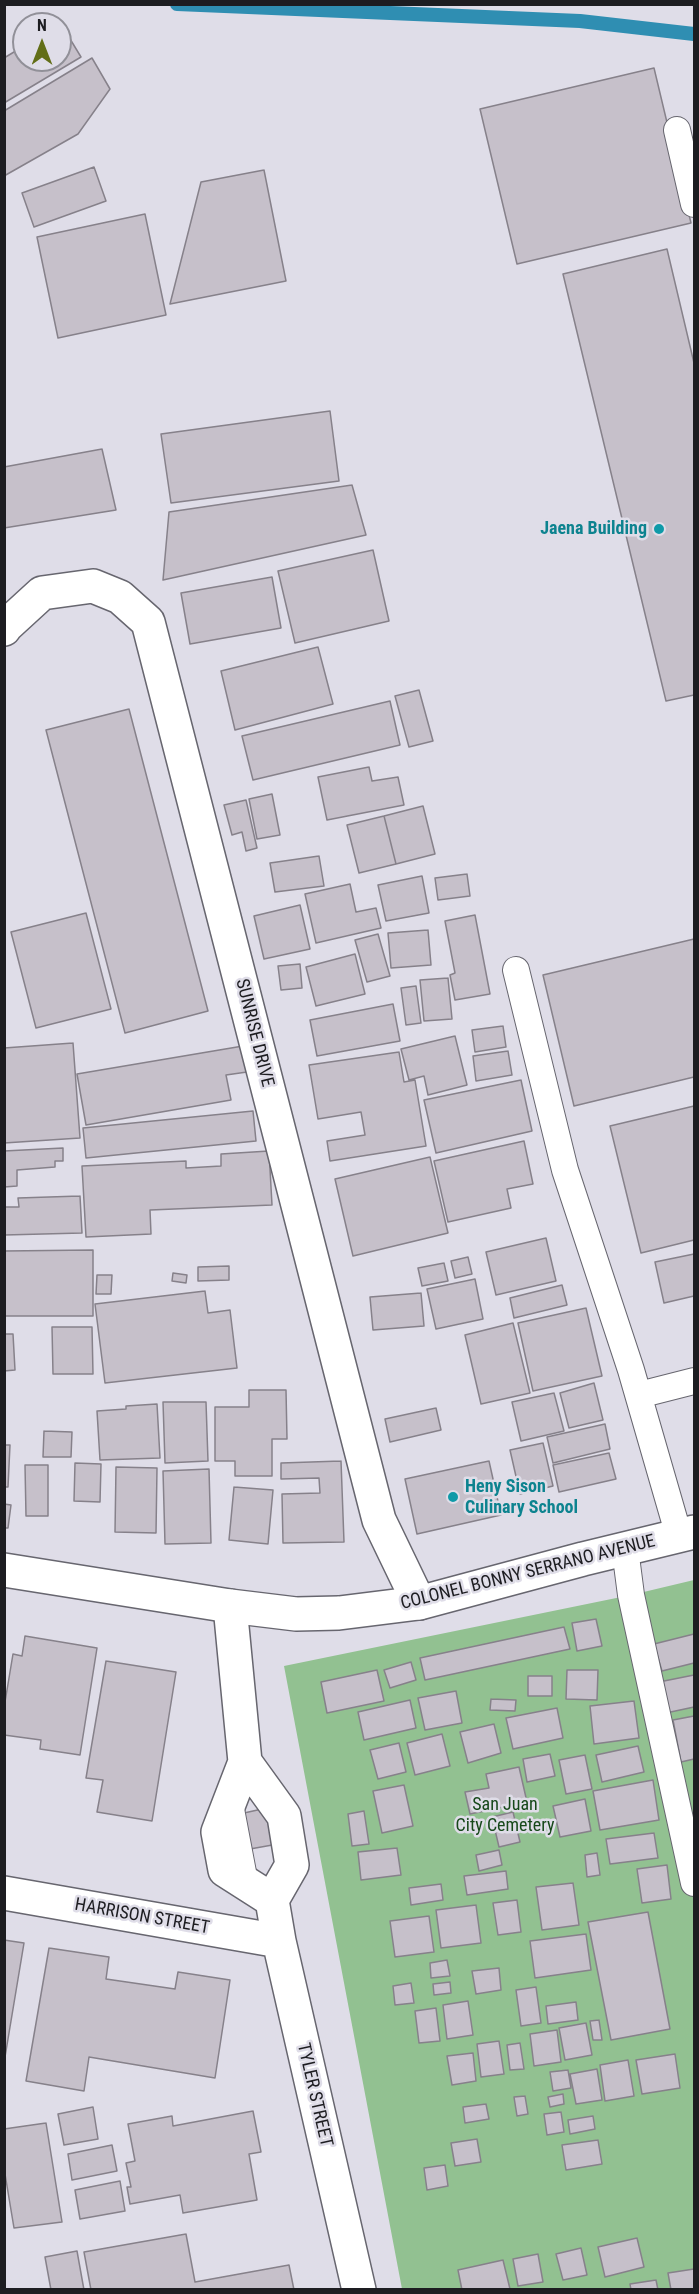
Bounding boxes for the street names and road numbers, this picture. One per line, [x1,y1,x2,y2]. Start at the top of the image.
street label: SUNRISE DRIVE [230,977,278,1089]
street label: COLONEL BONNY SERRANO AVENUE [398,1531,658,1615]
street label: HARRISON STREET [73,1895,211,1939]
street label: TYLER STREET [292,2041,336,2149]

